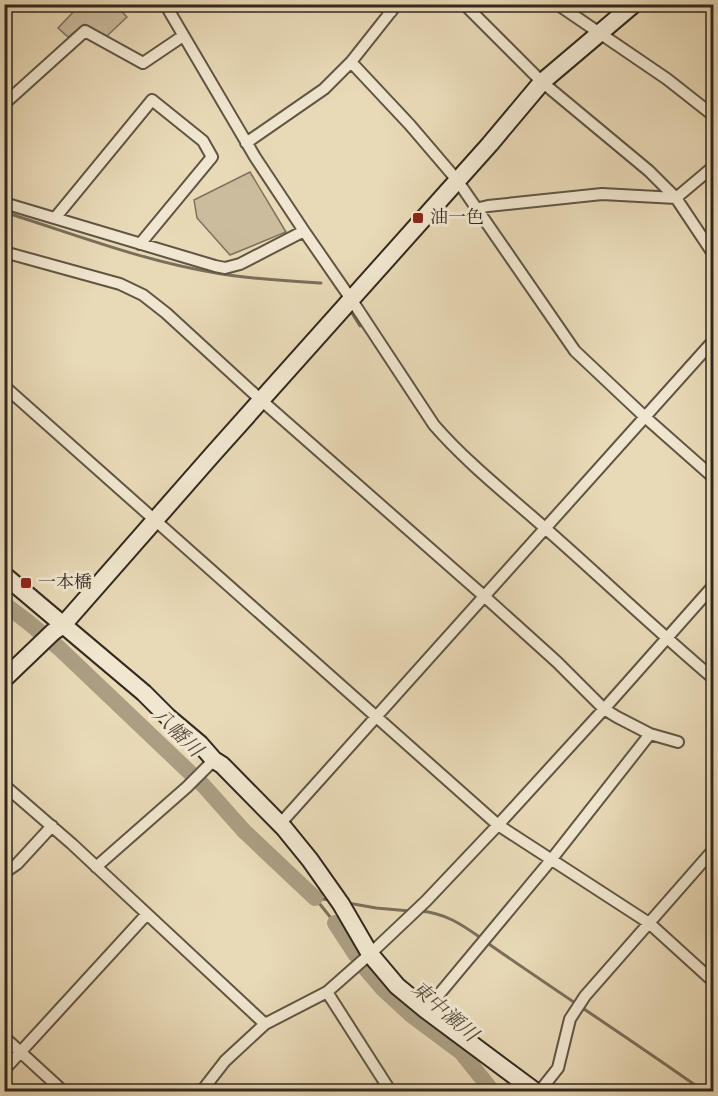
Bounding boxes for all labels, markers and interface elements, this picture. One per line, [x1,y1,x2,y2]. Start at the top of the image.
place label: 油一色 [430,207,484,230]
marker: 油一色 [411,211,425,225]
place label: 一本橋 [38,572,92,595]
marker: 一本橋 [19,576,33,590]
water label: 八幡川 [147,703,209,764]
water label: 東中瀬川 [406,976,484,1049]

